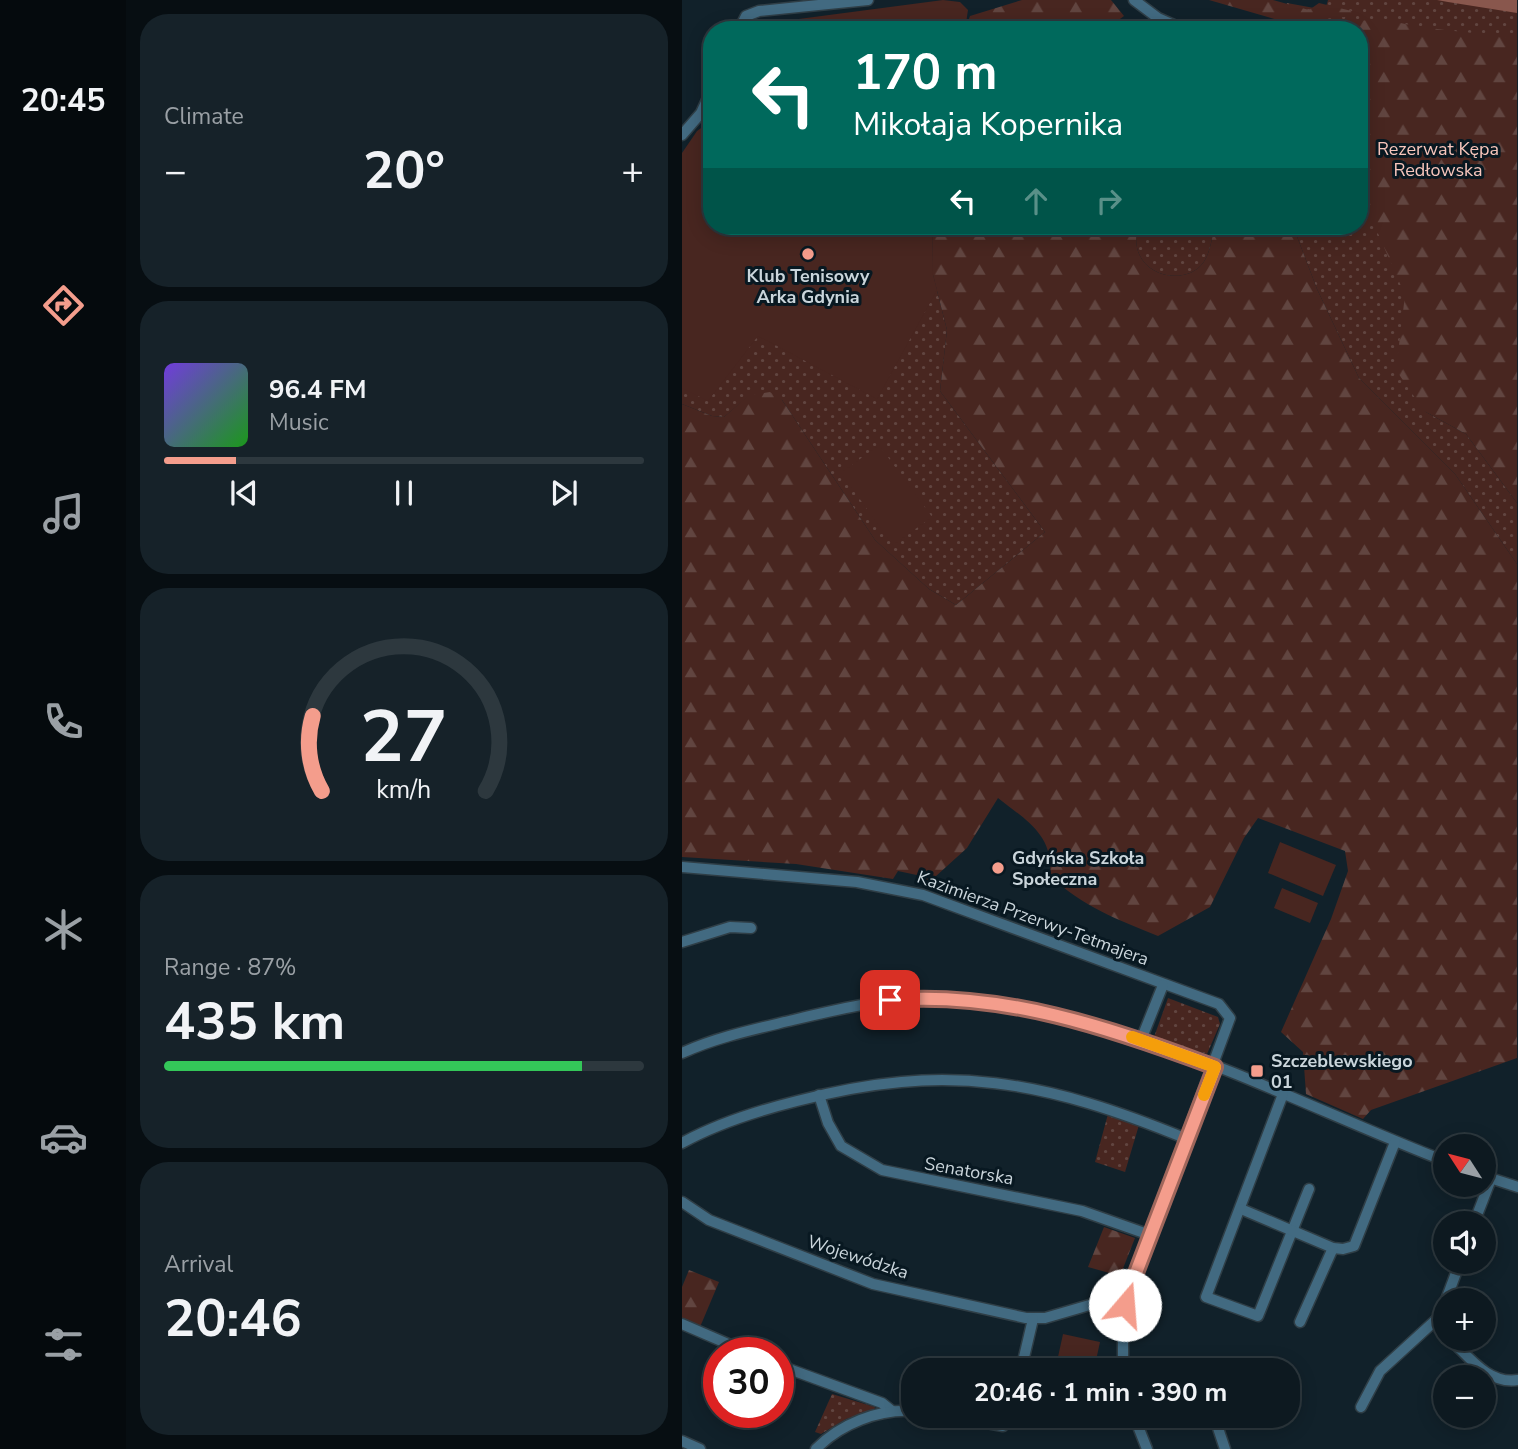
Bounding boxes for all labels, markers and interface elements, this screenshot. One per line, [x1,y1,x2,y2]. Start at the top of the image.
text: 170 m [853,39,997,106]
icon: left [738,49,829,140]
text: 20:45 [21,79,105,122]
text: Climate [164,101,244,132]
text: Mikołaja Kopernika [853,103,1123,146]
text: 20° [363,135,445,206]
park label: Rezerwat Kępa Redłowska [1377,137,1499,182]
text: − [164,146,187,197]
text: + [621,146,644,197]
icon: left [944,182,982,220]
icon: ahead [1017,182,1055,220]
icon: right [1090,182,1128,220]
marker: Klub Tenisowy Arka Gdynia [800,246,816,262]
place label: Klub Tenisowy Arka Gdynia [747,264,870,309]
icon: directions [39,281,88,330]
text: 96.4 FM [269,372,366,407]
text: Music [269,407,329,438]
icon: previous [225,474,263,512]
icon: pause [385,474,423,512]
icon: next [545,474,583,512]
icon: music [39,489,88,538]
text: 27 [360,687,448,787]
icon: phone [39,697,88,746]
text: km/h [376,772,432,806]
place label: Gdyńska Szkoła Społeczna [1012,846,1144,891]
marker: Gdyńska Szkoła Społeczna [990,860,1006,876]
street label: Kazimierza Przerwy-Tetmajera [914,865,1152,971]
icon: climate [39,905,88,954]
text: Range · 87% [164,952,296,983]
pin [860,970,920,1030]
icon: arrive [871,981,909,1019]
text: 435 km [164,986,345,1057]
place label: Szczeblewskiego 01 [1271,1049,1413,1094]
marker: Szczeblewskiego 01 [1249,1063,1265,1079]
icon: car [39,1113,88,1162]
north arrow [1433,1134,1496,1197]
map controls [1433,1134,1496,1428]
street label: Senatorska [923,1151,1015,1191]
button: sound [1433,1211,1496,1274]
street label: Wojewódzka [804,1229,912,1285]
text: Arrival [164,1249,233,1280]
position arrow [1088,1268,1162,1342]
text: 20:46 [164,1283,302,1354]
button: + [1433,1288,1496,1351]
icon: filters [39,1320,88,1369]
speed limit sign: 30 [703,1337,794,1428]
button: − [1433,1365,1496,1428]
text: 20:46 · 1 min · 390 m [974,1375,1227,1410]

